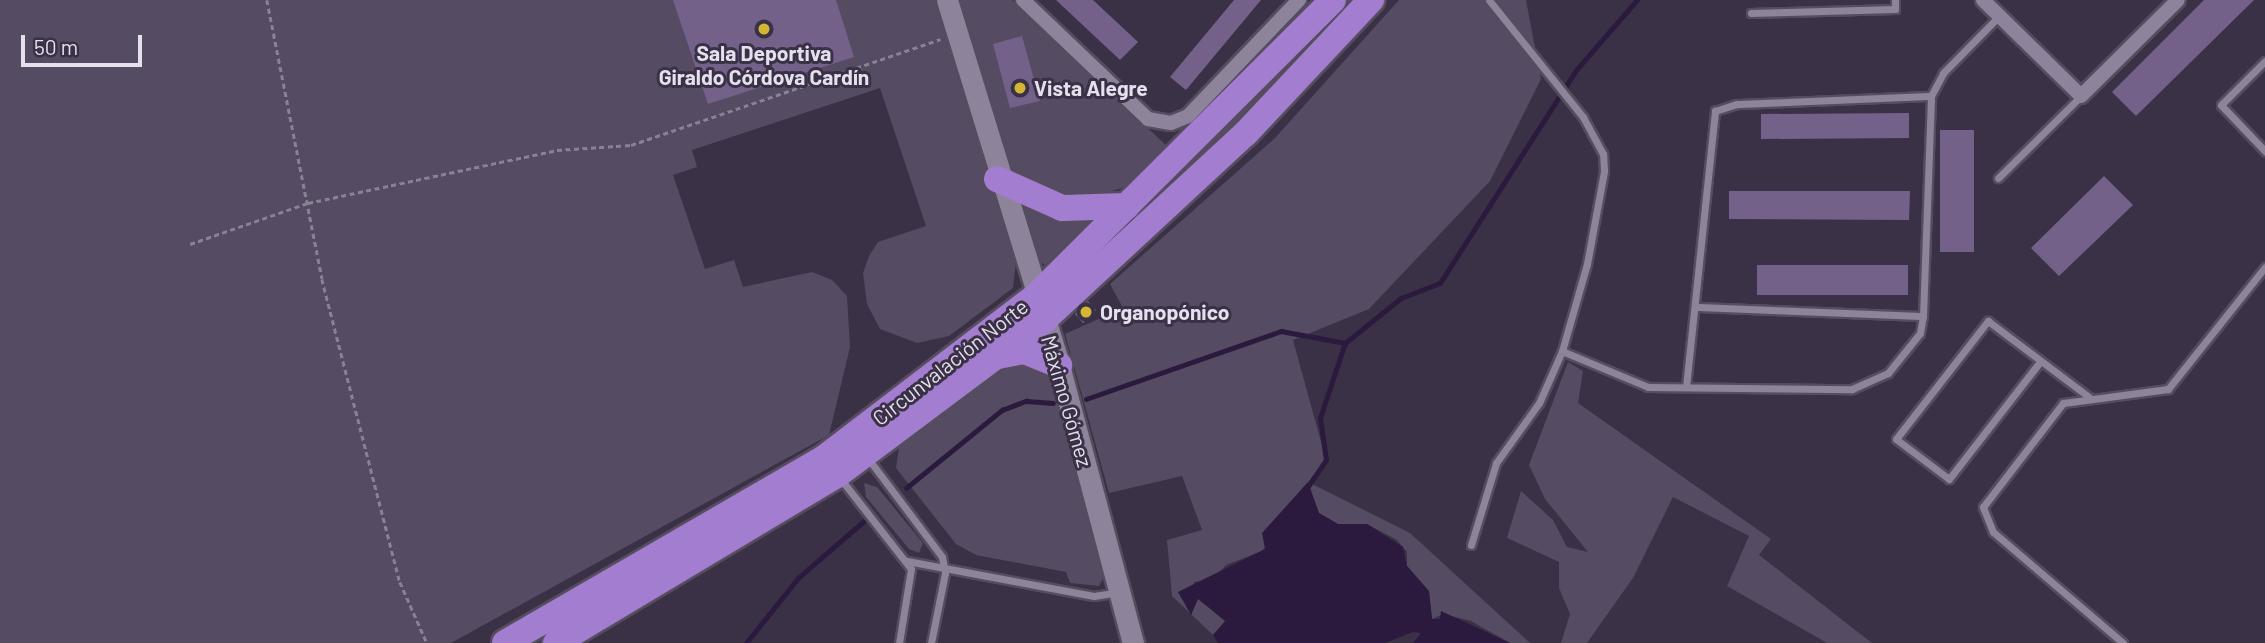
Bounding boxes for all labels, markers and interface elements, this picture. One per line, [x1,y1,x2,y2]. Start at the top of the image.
scale bar [24,21,145,65]
marker: Sala Deportiva Giraldo Córdova Cardín [756,21,772,37]
text: 50 m [34,34,78,59]
place label: Sala Deportiva Giraldo Córdova Cardín [659,40,869,90]
place label: Vista Alegre [1034,75,1148,101]
marker: Vista Alegre [1012,80,1028,96]
street label: Circunvalación Norte [867,294,1033,430]
place label: Organopónico [1100,299,1230,325]
marker: Organopónico [1078,304,1094,320]
street label: Máximo Gómez [1036,332,1098,470]

